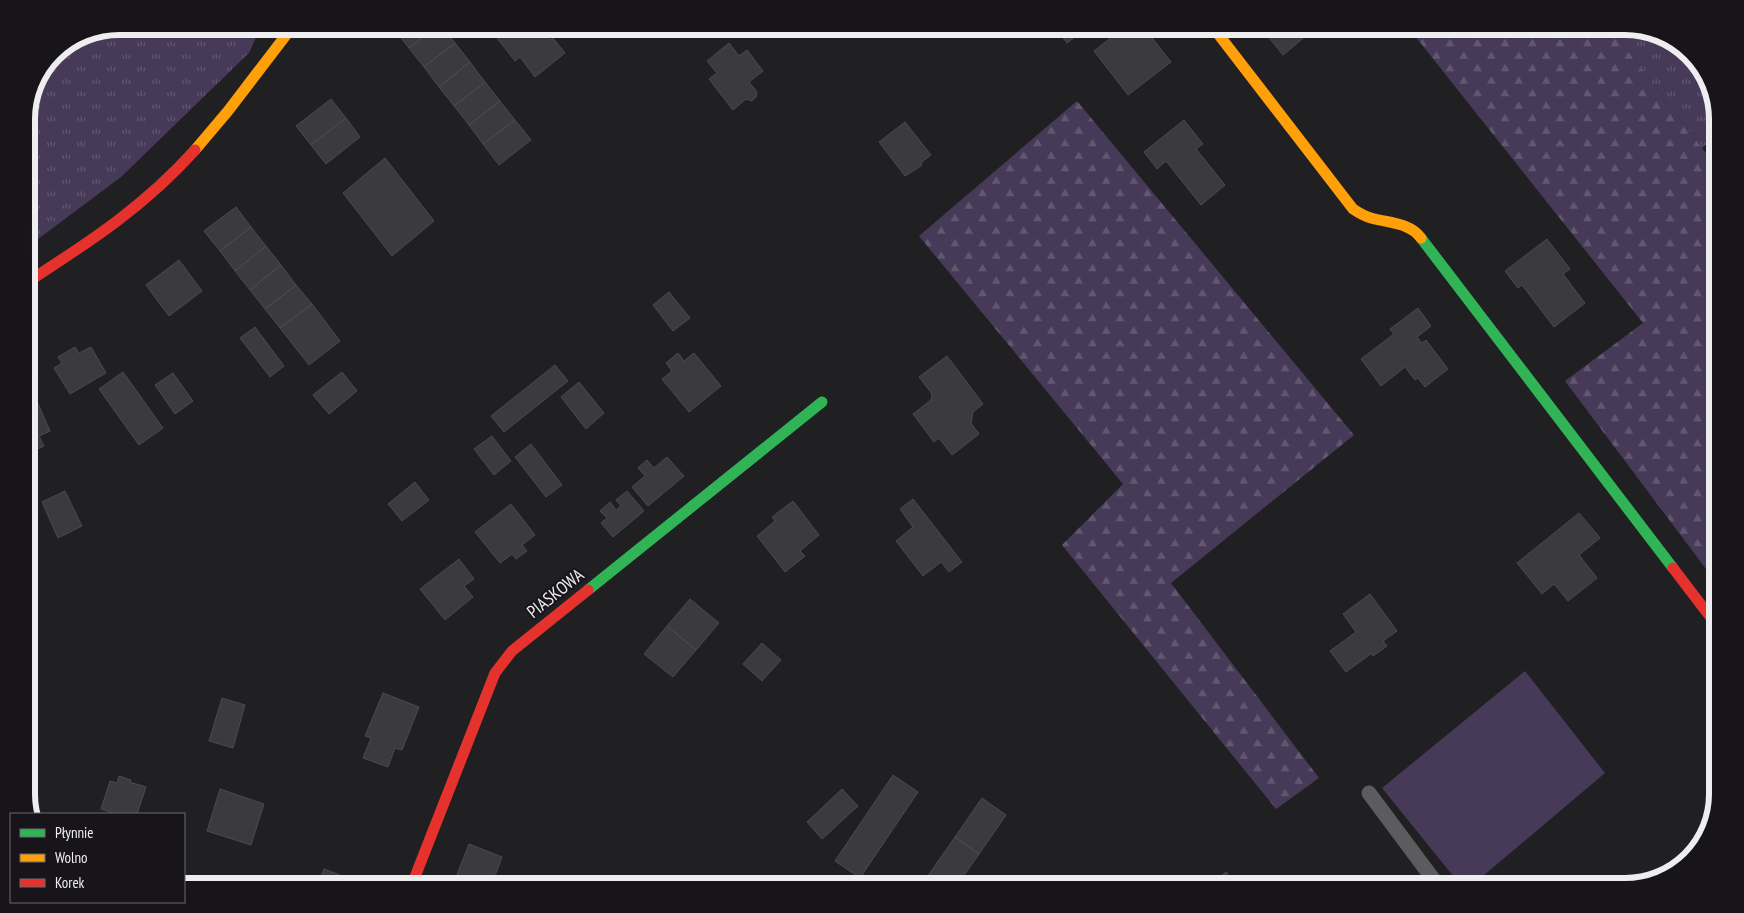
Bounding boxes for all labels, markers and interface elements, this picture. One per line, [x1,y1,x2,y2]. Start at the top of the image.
street label: PIASKOWA [522,563,589,623]
legend [10,813,185,903]
text: Płynnie [55,823,94,842]
text: Wolno [55,848,88,867]
text: Korek [55,873,85,892]

